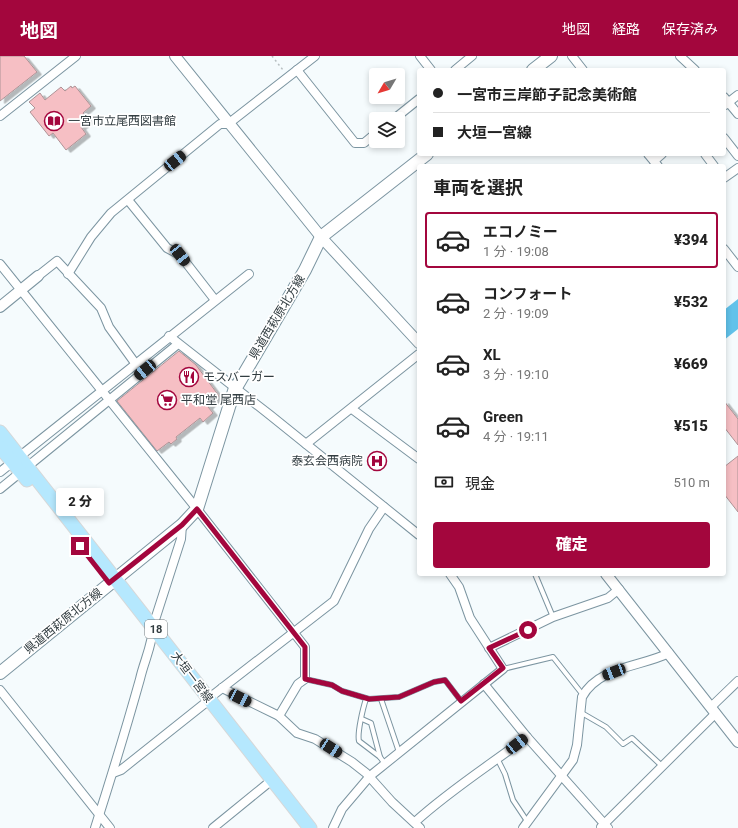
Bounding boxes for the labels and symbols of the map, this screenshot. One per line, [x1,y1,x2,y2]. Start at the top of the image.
north arrow [369,68,405,104]
library icon: 一宮市立尾西図書館 [43,110,65,132]
place label: 一宮市立尾西図書館 [68,114,176,128]
car [162,149,188,173]
car [168,242,192,268]
street label: 県道西萩原北方線 [246,272,308,362]
car [132,358,158,382]
restaurant icon: モスバーガー [178,366,200,388]
place label: モスバーガー [203,370,275,384]
supermarket icon: 平和堂 尾西店 [156,389,178,411]
place label: 平和堂 尾西店 [181,393,256,407]
hospital icon: 泰玄会西病院 [366,450,388,472]
place label: 泰玄会西病院 [291,454,363,468]
callout: 2 分 [56,488,104,516]
route end [71,537,89,555]
street label: 県道西萩原北方線 [21,585,105,657]
road number: 18 [145,620,167,638]
route start [519,621,537,639]
street label: 大垣一宮線 [168,649,216,705]
car [601,662,627,682]
car [227,687,253,709]
car [504,732,530,756]
car [318,736,344,760]

